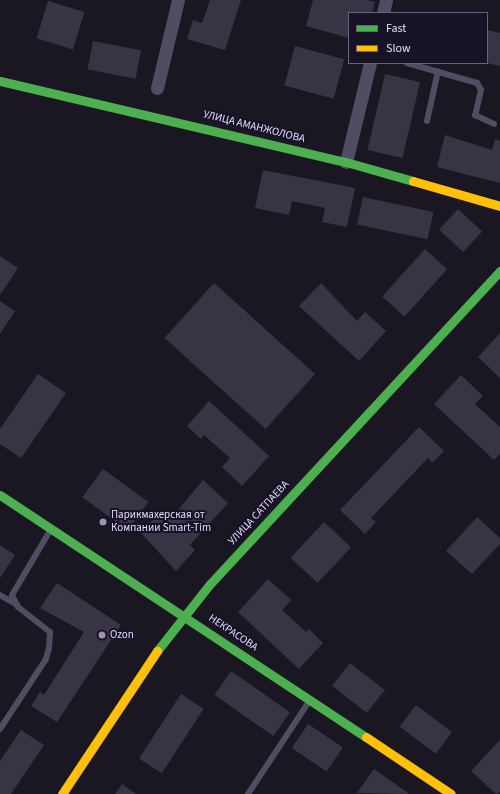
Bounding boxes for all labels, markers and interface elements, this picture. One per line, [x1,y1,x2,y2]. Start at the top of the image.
legend [348,12,488,64]
text: Fast [386,20,406,37]
text: Slow [386,40,411,57]
street label: УЛИЦА АМАНЖОЛОВА [202,108,306,146]
street label: УЛИЦА САТПАЕВА [226,478,292,548]
place label: Парикмахерская от Компании Smart-Tim [111,509,211,535]
marker: Парикмахерская от Компании Smart-Tim [98,517,108,527]
street label: НЕКРАСОВА [206,612,260,654]
place label: Ozon [110,628,134,642]
marker: Ozon [97,630,107,640]

